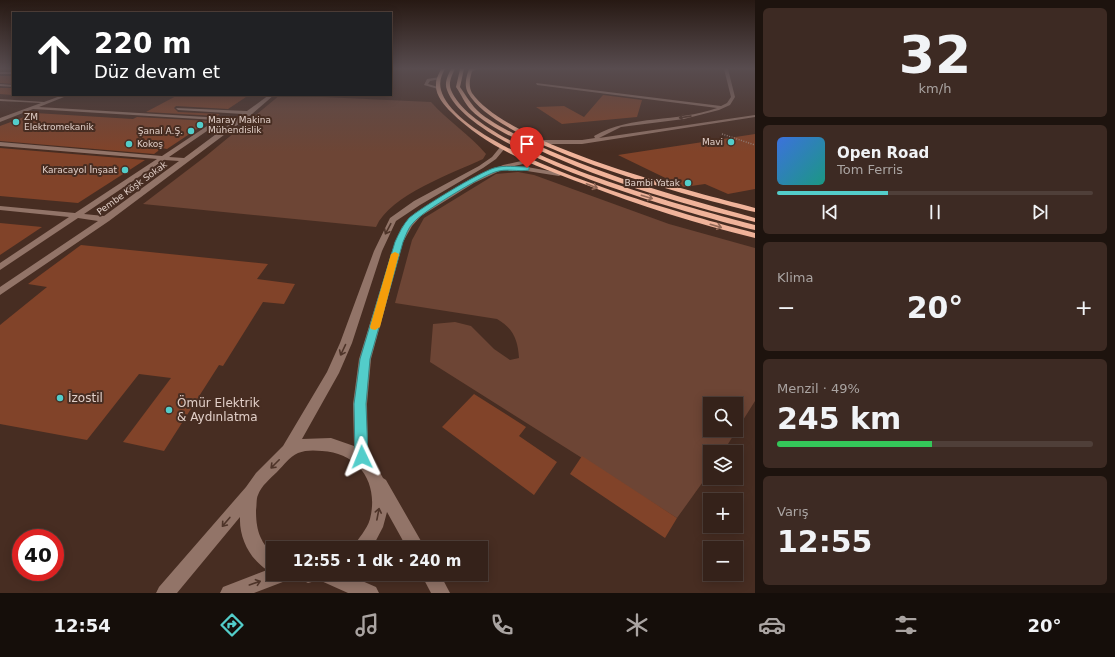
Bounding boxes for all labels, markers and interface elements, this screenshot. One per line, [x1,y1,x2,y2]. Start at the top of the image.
text: 32 [899,25,971,85]
text: 220 m [94,27,191,60]
icon: ahead [28,28,80,80]
text: Düz devam et [94,61,220,82]
text: km/h [919,81,951,96]
place label: ZM Elektromekanik [24,112,95,132]
one-way arrow [679,113,692,121]
place label: Maray Makina Mühendislik [208,115,271,135]
marker: ZM Elektromekanik [11,117,21,127]
marker: Maray Makina Mühendislik [195,120,205,130]
place label: Şanal A.Ş. [138,126,183,136]
marker: Şanal A.Ş. [186,126,196,136]
pin [510,127,544,168]
icon: arrive [516,133,538,155]
place label: Mavi [702,137,723,147]
marker: Mavi [726,137,736,147]
marker: Kokoş [124,139,134,149]
place label: Kokoş [137,139,163,149]
text: Open Road [837,144,929,162]
street label: Pembe Köşk Sokak [95,159,170,217]
text: Tom Ferris [837,162,903,177]
place label: Karacayol İnşaat [42,165,117,175]
marker: Karacayol İnşaat [120,165,130,175]
place label: Bambi Yatak [624,178,681,188]
marker: Bambi Yatak [683,178,693,188]
one-way arrow [585,182,597,190]
one-way arrow [640,194,653,201]
icon: previous [819,201,841,223]
icon: pause [924,201,946,223]
icon: next [1029,201,1051,223]
one-way arrow [384,222,391,234]
one-way arrow [709,223,722,230]
text: Klima [777,270,813,285]
text: 20° [907,290,963,325]
text: − [777,295,795,320]
text: + [1075,295,1093,320]
one-way arrow [339,344,346,356]
text: Menzil · 49% [777,381,860,396]
place label: İzostil [68,390,103,405]
marker: İzostil [55,393,65,403]
place label: Ömür Elektrik & Aydınlatma [177,394,260,424]
map controls [703,397,743,581]
button: search [703,397,743,437]
text: 245 km [777,401,901,436]
marker: Ömür Elektrik & Aydınlatma [164,405,174,415]
position arrow [341,436,383,478]
button: layers [703,445,743,485]
one-way arrow [270,459,280,469]
button: + [703,493,743,533]
text: Varış [777,504,809,519]
one-way arrow [375,507,383,520]
one-way arrow [221,516,230,527]
text: 12:55 [777,524,873,559]
speed limit sign: 40 [12,529,64,581]
button: − [703,541,743,581]
text: 12:55 · 1 dk · 240 m [293,552,461,570]
one-way arrow [249,579,261,587]
icon: directions [218,611,246,639]
icon: music [353,611,381,639]
icon: phone [488,611,516,639]
icon: climate [623,611,651,639]
icon: car [758,611,786,639]
icon: filters [892,611,920,639]
text: 12:54 [53,615,111,636]
text: 20° [1027,615,1062,636]

